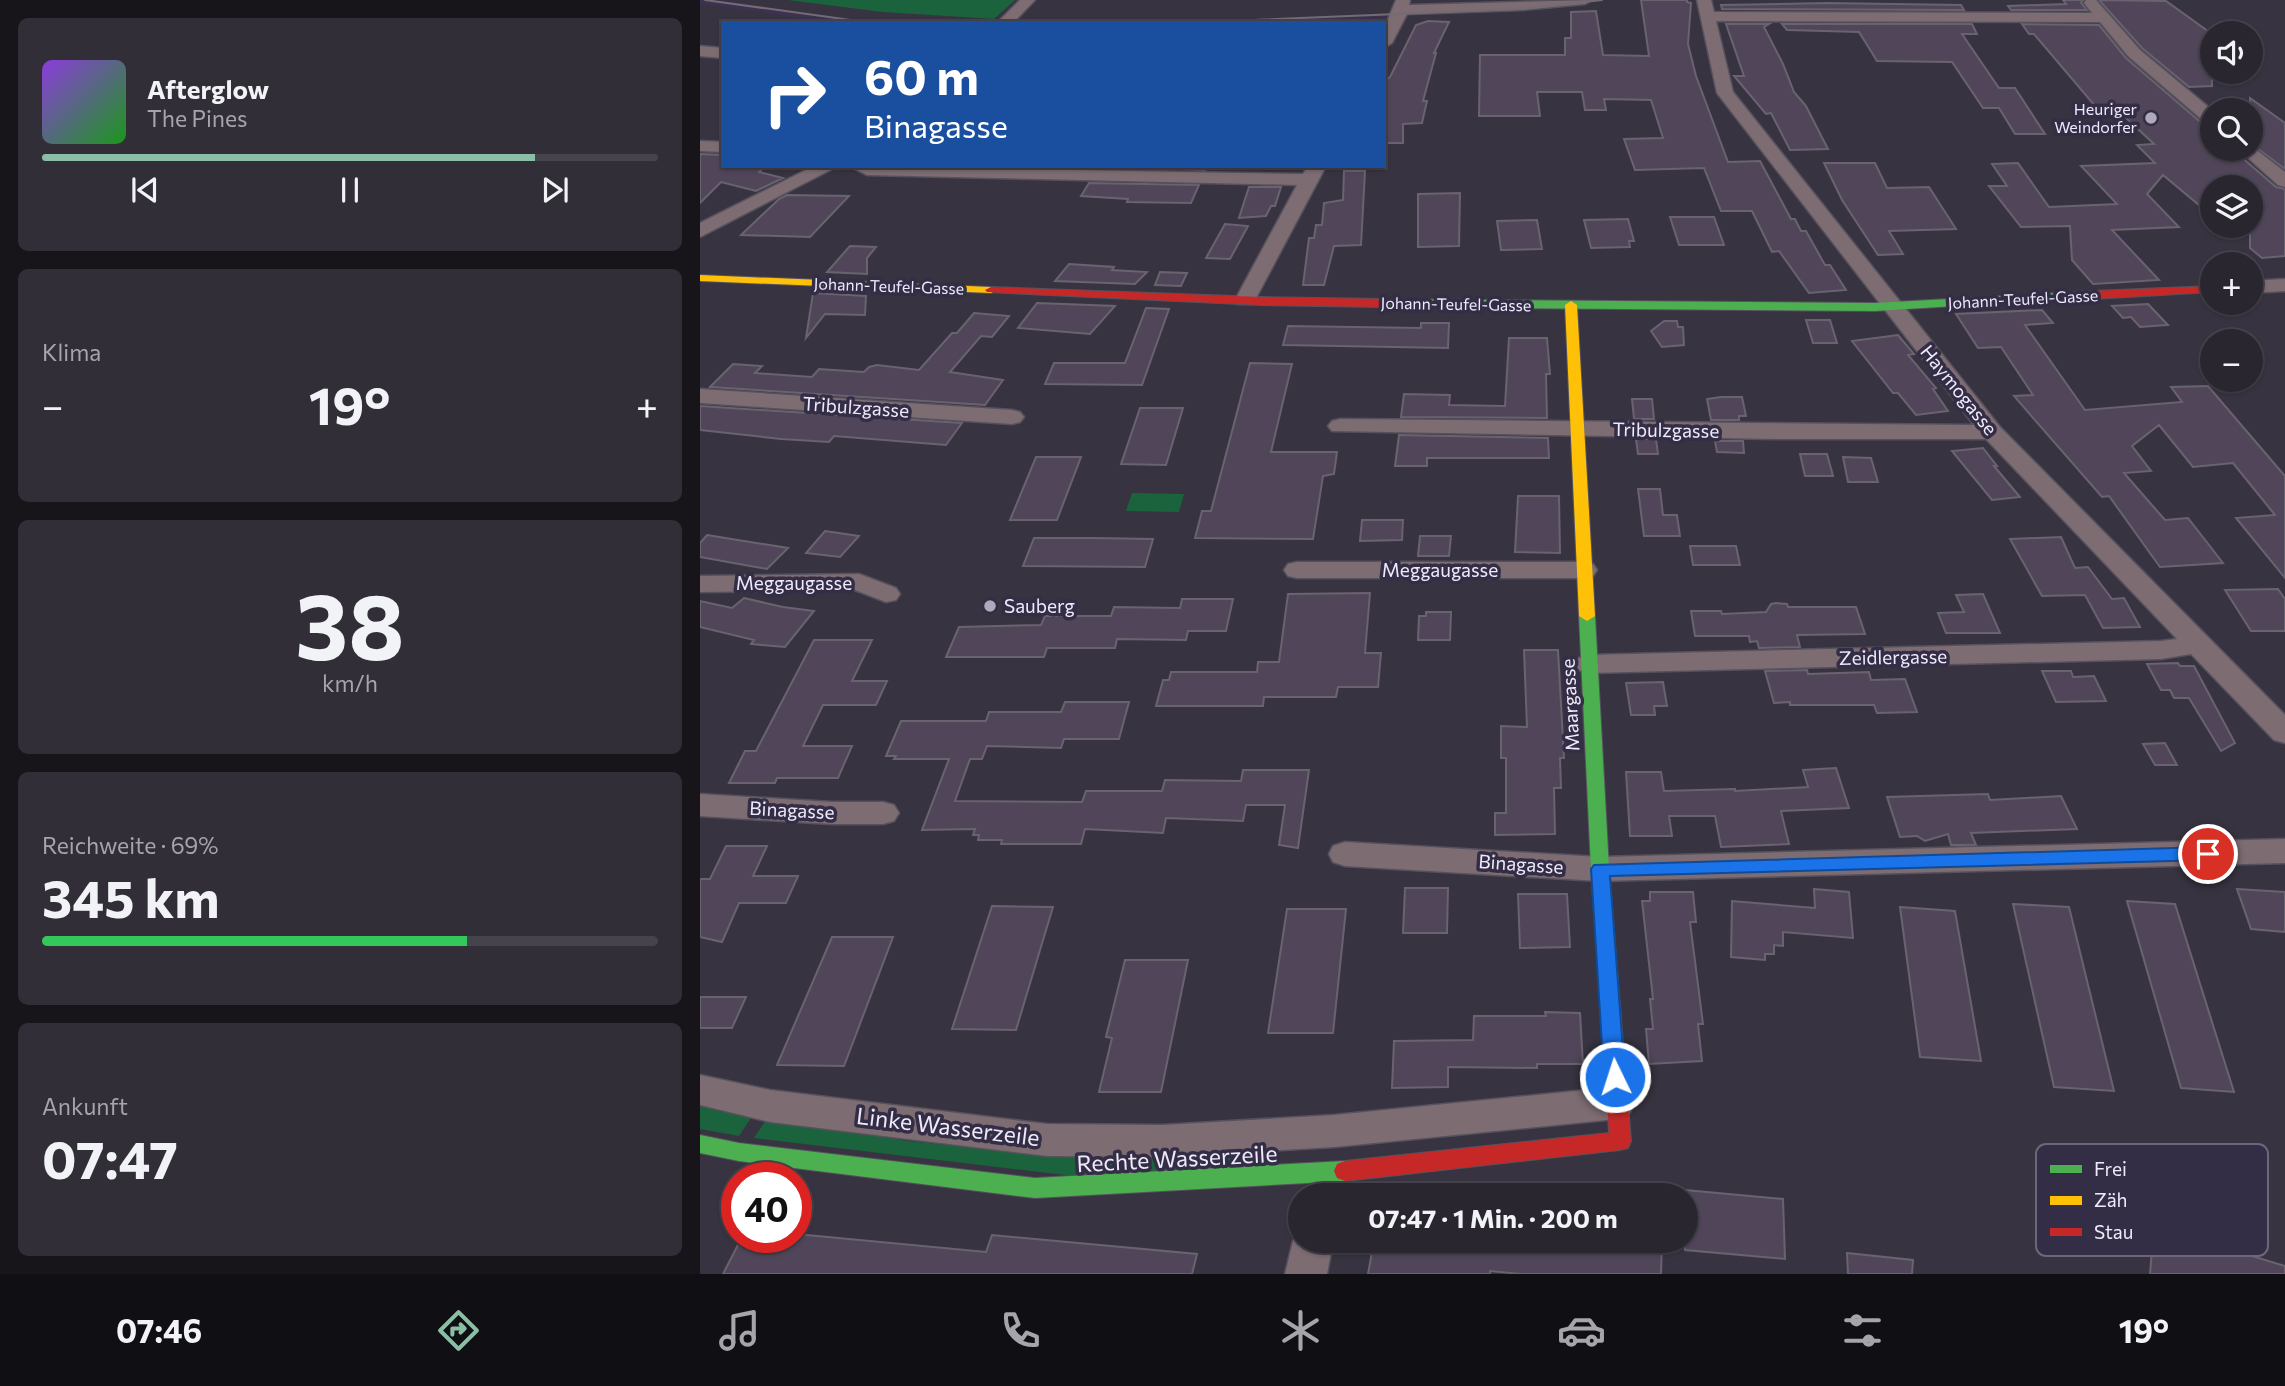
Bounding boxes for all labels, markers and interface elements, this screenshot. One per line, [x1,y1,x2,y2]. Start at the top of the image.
map controls [2200,21,2263,392]
button: sound [2200,21,2263,84]
text: 60 m [864,45,979,105]
icon: right [749,49,840,140]
text: Afterglow [147,73,269,104]
button: search [2200,98,2263,161]
place label: Heuriger Weindorfer [2054,99,2138,136]
text: The Pines [147,104,248,132]
text: Binagasse [864,105,1008,145]
marker: Heuriger Weindorfer [2143,110,2159,126]
icon: previous [126,171,164,209]
icon: pause [331,171,369,209]
icon: next [536,171,574,209]
button: layers [2200,175,2263,238]
button: + [2200,252,2263,315]
street label: Johann-Teufel-Gasse [813,273,965,298]
street label: Johann-Teufel-Gasse [1947,285,2099,312]
street label: Johann-Teufel-Gasse [1381,293,1531,314]
button: − [2200,329,2263,392]
text: Klima [42,338,101,366]
street label: Haymogasse [1916,340,2003,439]
text: 19° [309,372,390,436]
text: − [42,381,64,428]
text: + [636,381,658,428]
street label: Tribulzgasse [802,391,910,422]
street label: Tribulzgasse [1613,417,1719,442]
street label: Meggaugasse [1382,558,1498,581]
text: 38 [295,567,405,679]
street label: Meggaugasse [736,571,852,594]
place label: Sauberg [1004,594,1075,617]
marker: Sauberg [982,598,998,614]
street label: Zeidlergasse [1839,644,1947,669]
street label: Maargasse [1556,658,1583,752]
text: km/h [322,669,378,697]
street label: Binagasse [749,796,835,823]
pin [2178,824,2238,884]
text: Reichweite · 69% [42,831,219,859]
icon: arrive [2189,835,2227,873]
street label: Binagasse [1478,849,1564,878]
text: 345 km [42,865,220,929]
position arrow [1578,1040,1652,1114]
text: Ankunft [42,1092,128,1120]
street label: Linke Wasserzeile [855,1101,1041,1151]
text: 07:47 [42,1126,178,1190]
street label: Rechte Wasserzeile [1076,1139,1278,1177]
legend [2036,1144,2268,1256]
text: Frei [2094,1157,2127,1180]
speed limit sign: 40 [721,1162,812,1253]
text: Zäh [2094,1188,2128,1211]
text: 07:47 · 1 Min. · 200 m [1368,1202,1618,1233]
text: Stau [2094,1220,2133,1243]
icon: directions [434,1306,483,1355]
icon: music [715,1306,764,1355]
icon: phone [996,1306,1045,1355]
icon: climate [1276,1306,1325,1355]
icon: car [1557,1306,1606,1355]
icon: filters [1838,1306,1887,1355]
text: 07:46 [116,1310,202,1350]
text: 19° [2119,1310,2169,1350]

